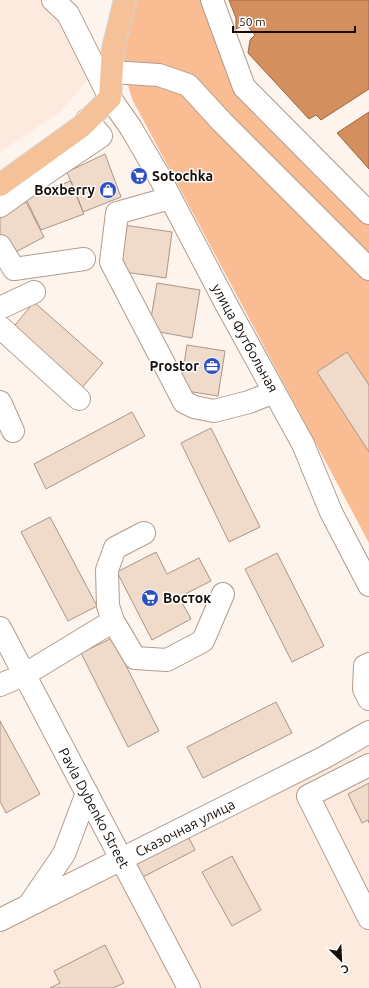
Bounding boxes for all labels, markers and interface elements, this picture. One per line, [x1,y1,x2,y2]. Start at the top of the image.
scale bar [233,8,355,34]
text: 50 m [239,15,266,28]
supermarket icon: Sotochka [129,166,149,186]
place label: Sotochka [152,168,213,184]
shop icon: Boxberry [98,180,118,200]
place label: Boxberry [34,182,96,198]
street label: улица Футбольная [209,281,281,395]
office icon: Prostor [202,356,222,376]
place label: Prostor [149,358,199,374]
supermarket icon: Восток [140,588,160,608]
place label: Восток [163,590,211,606]
street label: Pavla Dybenko Street [55,745,133,871]
street label: Сказочная улица [133,796,237,860]
north arrow [321,940,361,980]
text: С [339,962,351,976]

